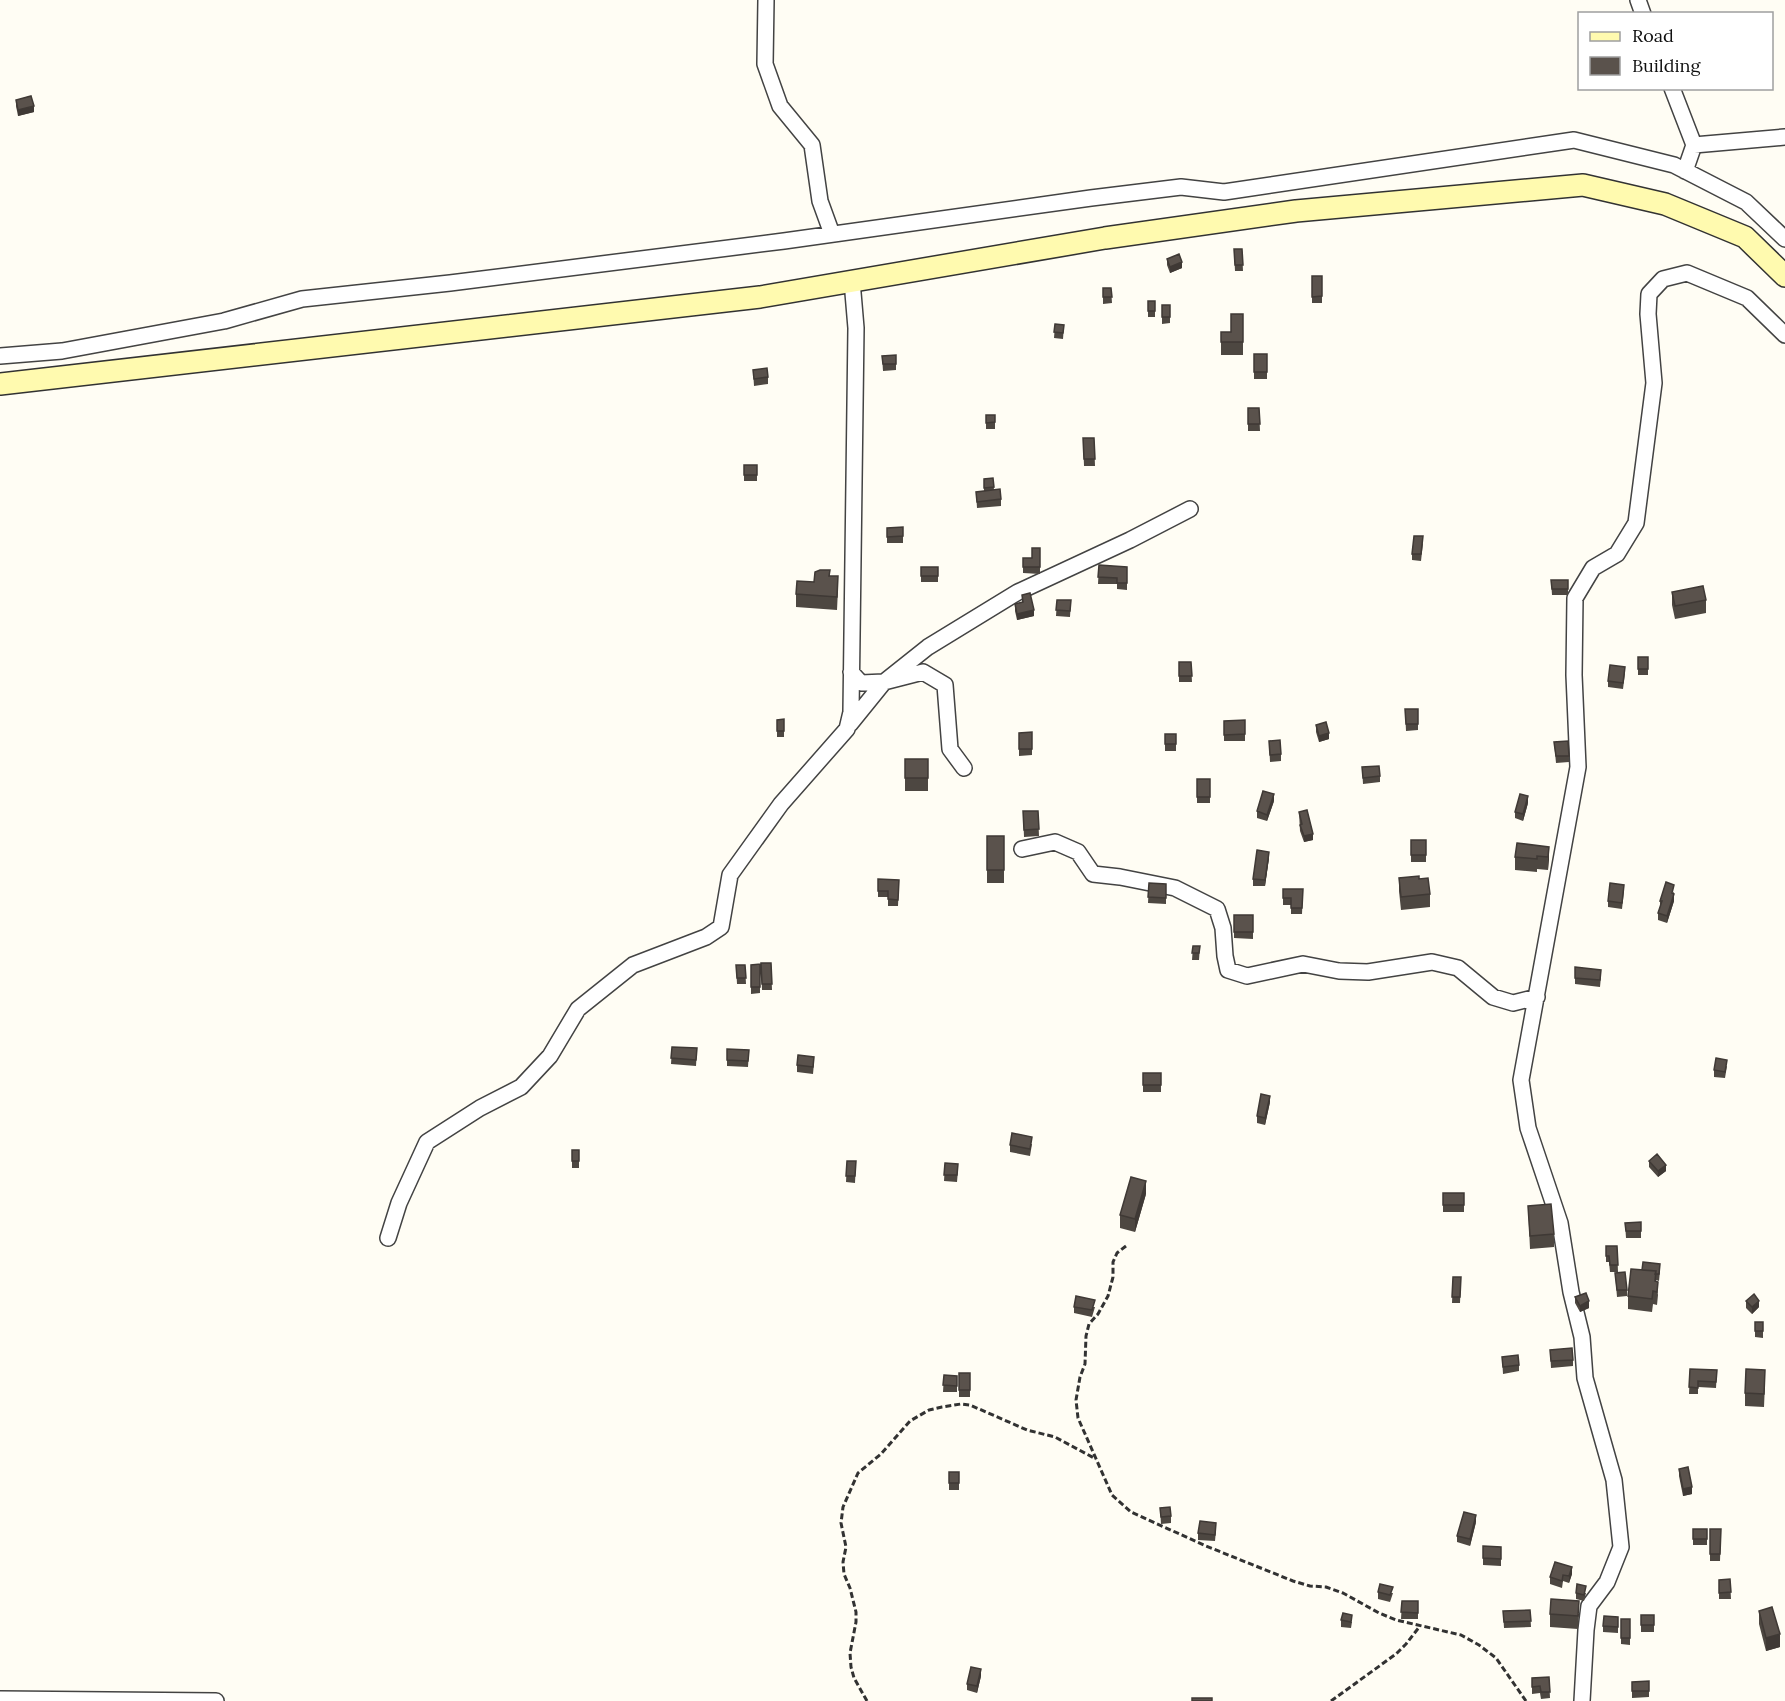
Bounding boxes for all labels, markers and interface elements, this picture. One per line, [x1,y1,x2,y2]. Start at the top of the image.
legend [1578,12,1773,90]
text: Road [1632,24,1674,47]
text: Building [1632,54,1702,77]

